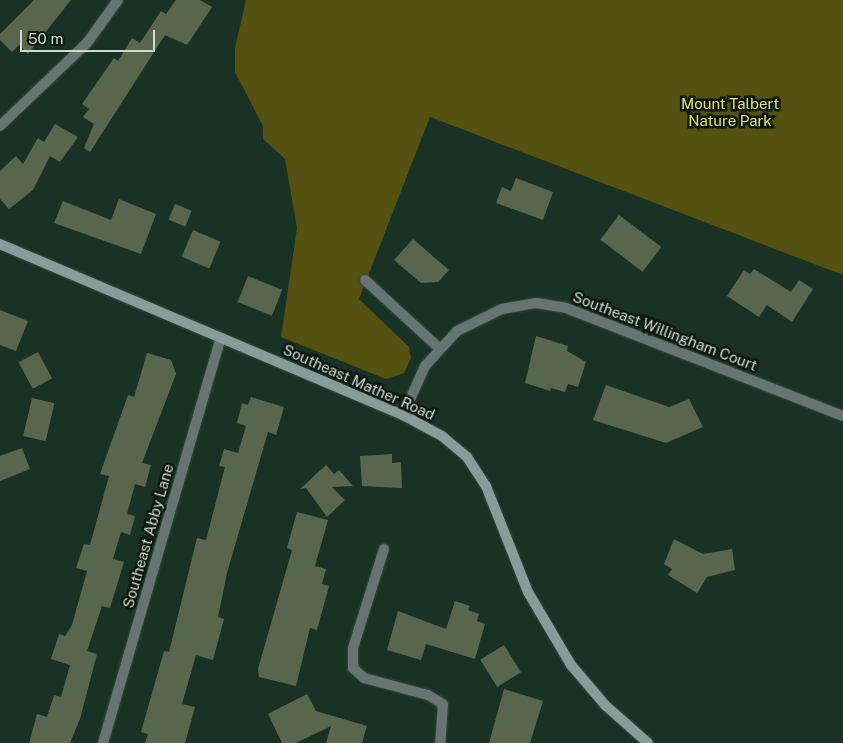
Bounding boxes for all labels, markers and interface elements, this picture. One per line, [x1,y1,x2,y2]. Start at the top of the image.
scale bar [22,20,158,52]
text: 50 m [28,30,63,47]
park label: Mount Talbert Nature Park [681,94,779,129]
street label: Southeast Willingham Court [570,287,760,375]
street label: Southeast Mather Road [280,340,438,424]
street label: Southeast Abby Lane [119,462,177,610]

